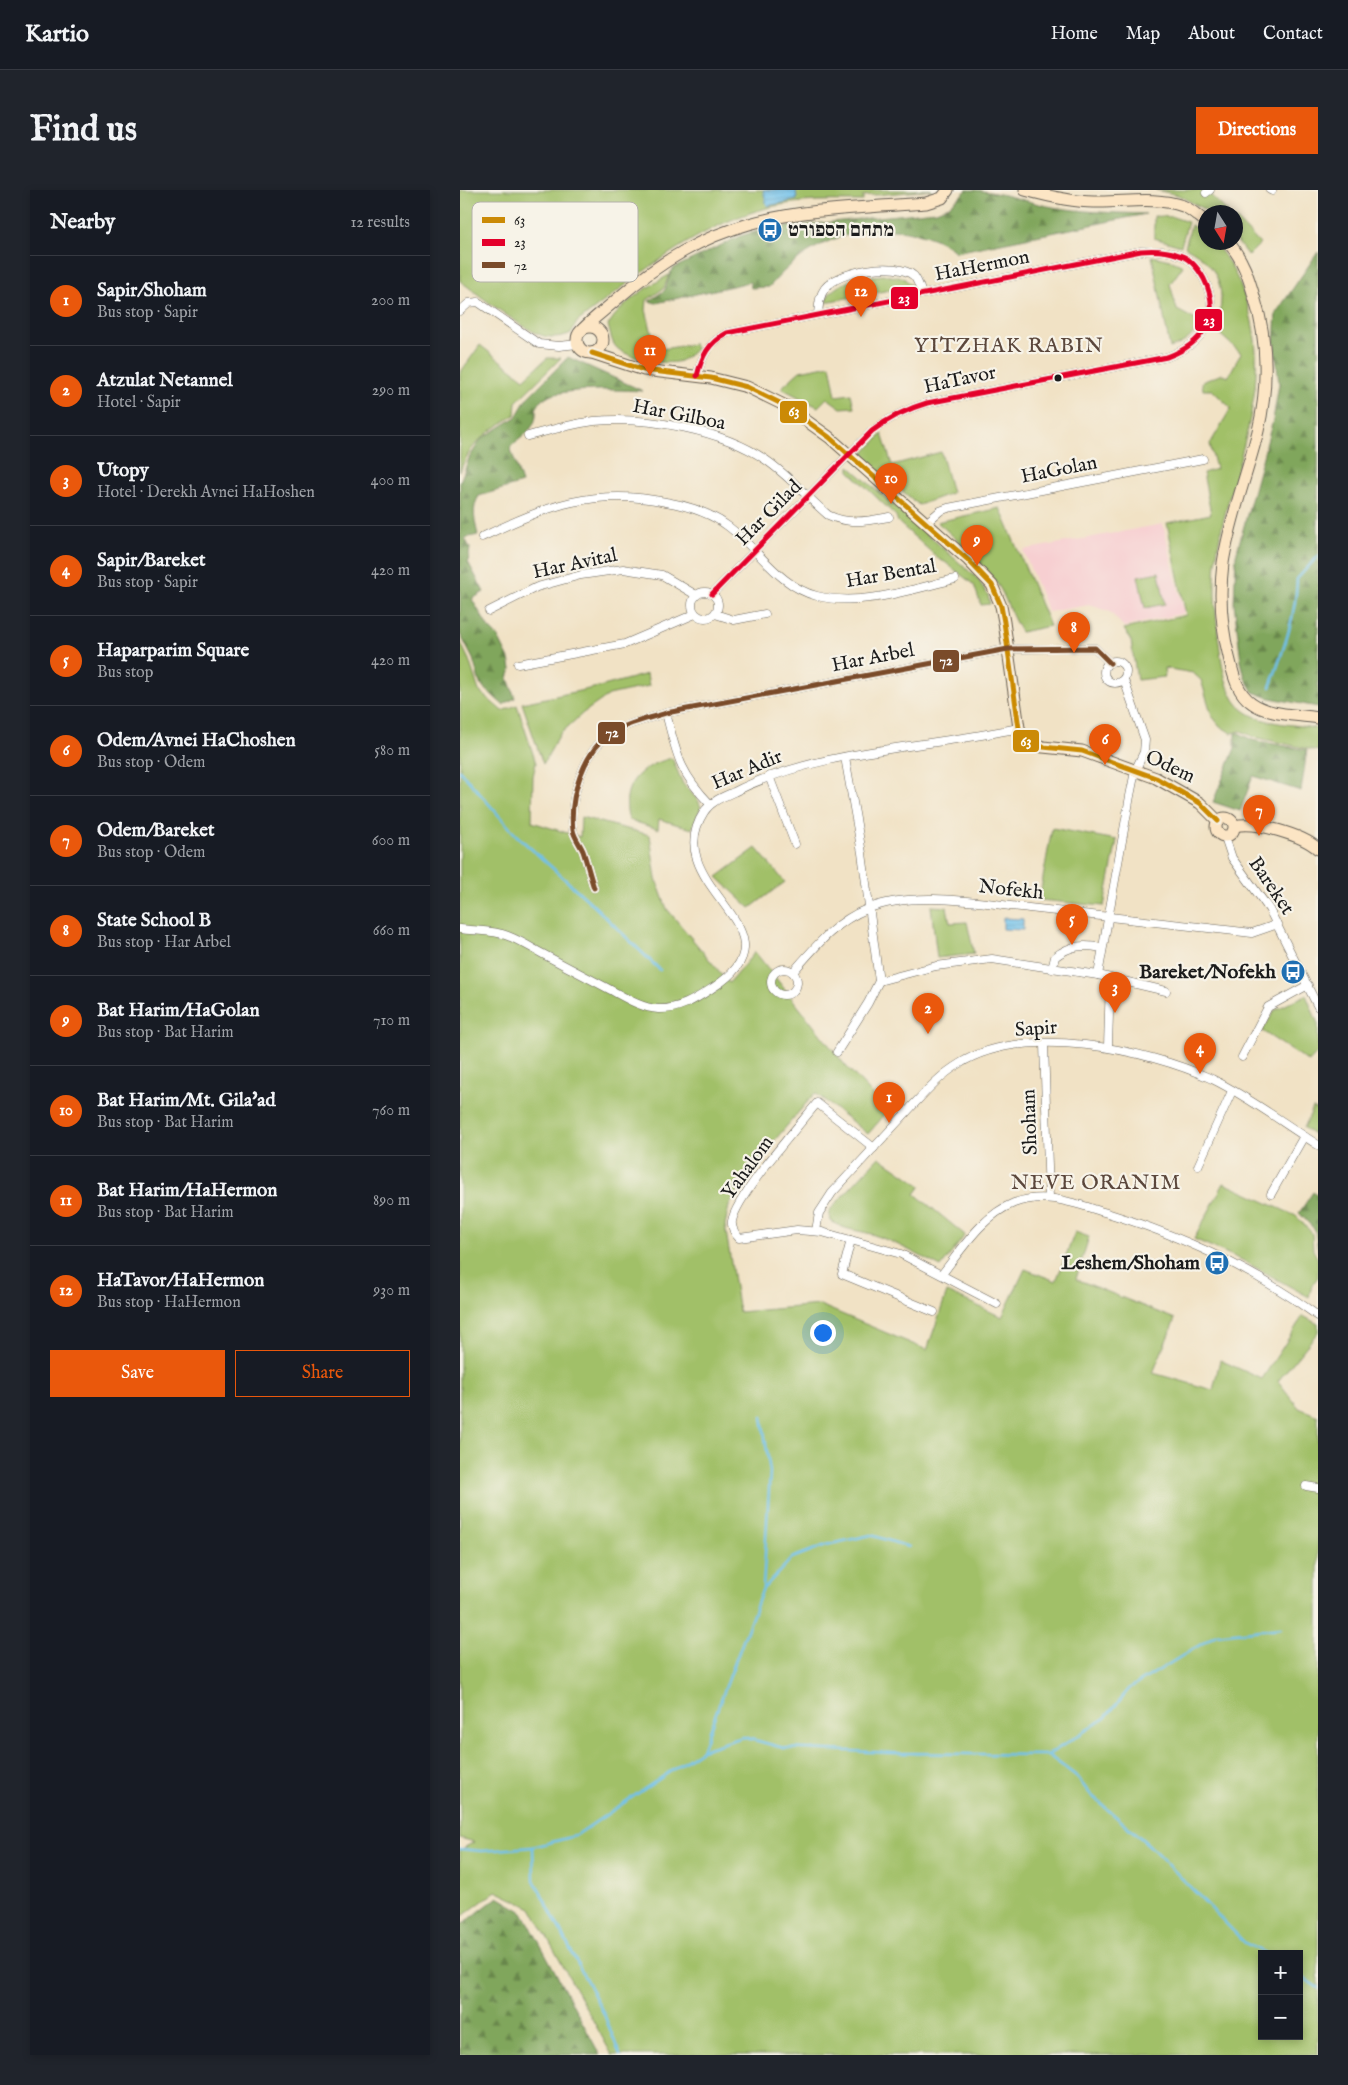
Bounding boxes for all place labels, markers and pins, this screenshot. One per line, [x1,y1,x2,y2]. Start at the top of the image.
bus stop icon: מתחם הספורט [757,217,783,243]
place label: מתחם הספורט [788,218,894,243]
pin: 12 [845,276,877,317]
pin: 11 [634,335,666,376]
unlabelled marker [1053,373,1063,383]
pin: 10 [875,463,907,504]
pin: 9 [961,525,993,566]
pin: 8 [1058,612,1090,653]
pin: 6 [1089,724,1121,765]
pin: 7 [1243,795,1275,836]
pin: 5 [1056,904,1088,945]
bus stop icon: Bareket/Nofekh [1280,959,1306,985]
place label: Bareket/Nofekh [1139,960,1276,985]
pin: 3 [1099,972,1131,1013]
pin: 2 [912,993,944,1034]
pin: 4 [1184,1033,1216,1074]
pin: 1 [873,1082,905,1123]
bus stop icon: Leshem/Shoham [1204,1250,1230,1276]
place label: Leshem/Shoham [1061,1251,1201,1276]

